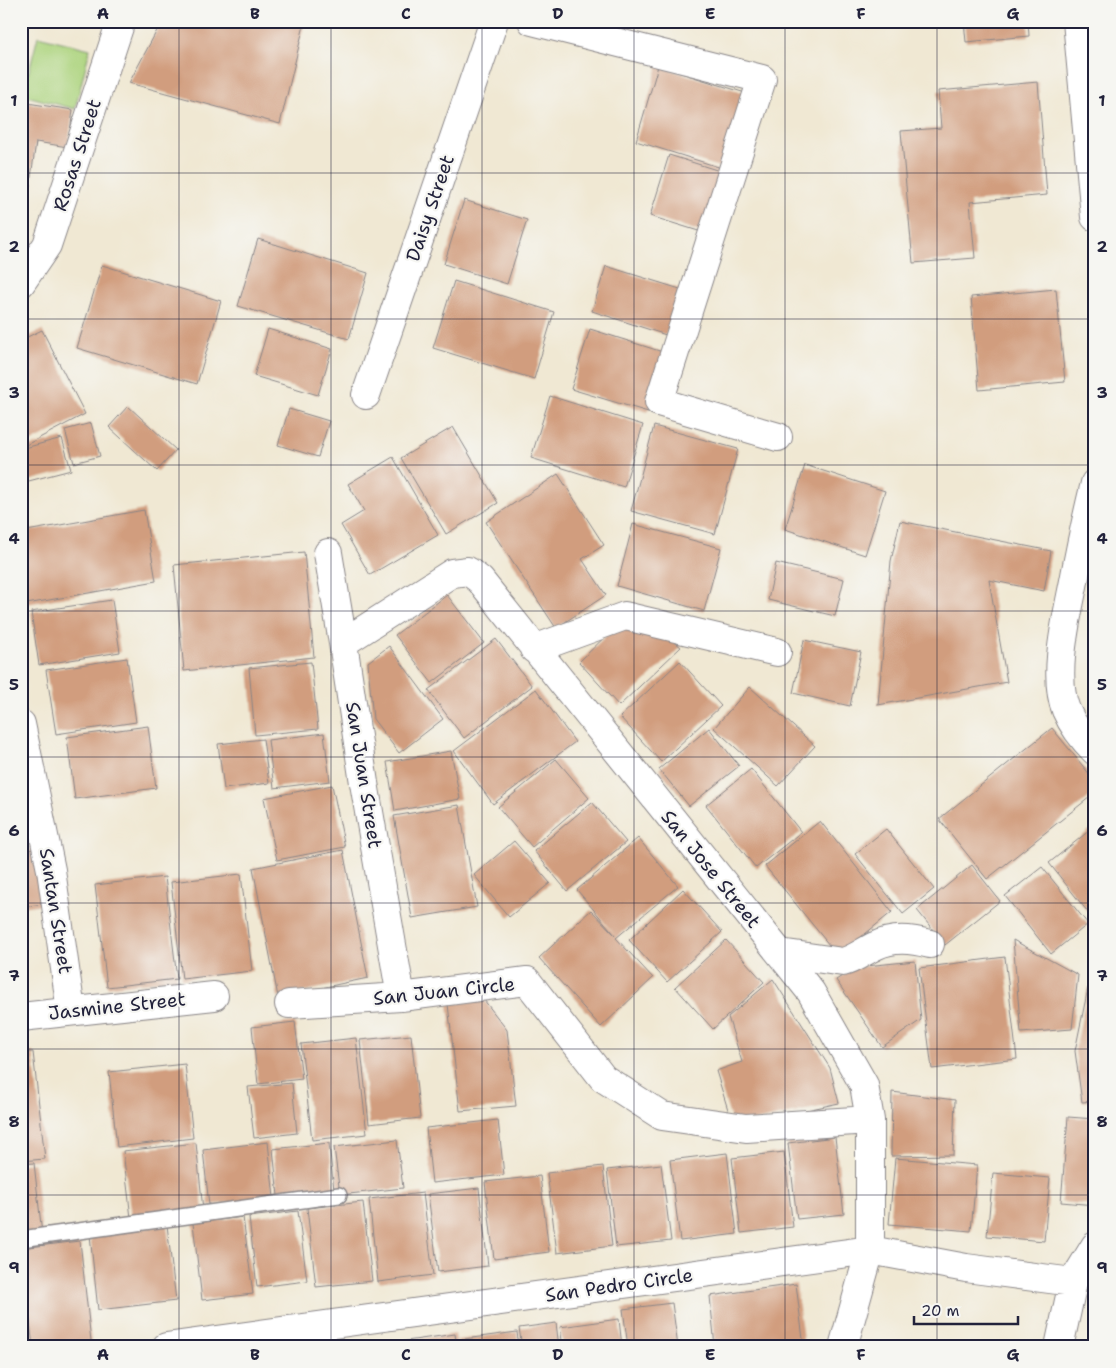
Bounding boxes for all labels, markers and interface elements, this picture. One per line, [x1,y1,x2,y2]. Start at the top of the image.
text: A [97,3,109,24]
text: B [250,3,260,24]
text: C [401,3,411,24]
text: D [552,3,564,24]
text: E [705,3,715,24]
text: F [856,3,866,24]
text: G [1007,3,1020,24]
text: 1 [10,90,18,111]
text: 1 [1098,90,1106,111]
street label: Rosas Street [47,96,107,214]
street label: Daisy Street [400,151,460,265]
text: 2 [8,236,20,257]
text: 2 [1096,236,1108,257]
text: 3 [8,382,20,403]
text: 3 [1096,382,1108,403]
text: 4 [8,528,20,549]
text: 4 [1096,528,1108,549]
text: 5 [9,674,19,695]
text: 5 [1097,674,1107,695]
street label: San Juan Street [340,700,388,850]
street label: San Jose Street [656,805,766,933]
text: 6 [8,820,20,841]
text: 6 [1096,820,1108,841]
street label: Santan Street [34,846,78,976]
text: 7 [8,965,20,986]
text: 7 [1096,965,1108,986]
street label: San Juan Circle [372,971,516,1011]
street label: Jasmine Street [47,986,187,1026]
text: 8 [8,1111,20,1132]
text: 8 [1096,1111,1108,1132]
text: 9 [8,1257,20,1278]
text: 9 [1096,1257,1108,1278]
street label: San Pedro Circle [544,1262,694,1308]
scale bar [914,1293,1017,1325]
text: 20 m [921,1301,960,1321]
text: A [97,1344,109,1365]
text: B [250,1344,260,1365]
text: C [401,1344,411,1365]
text: D [552,1344,564,1365]
text: E [705,1344,715,1365]
text: F [856,1344,866,1365]
text: G [1007,1344,1020,1365]

